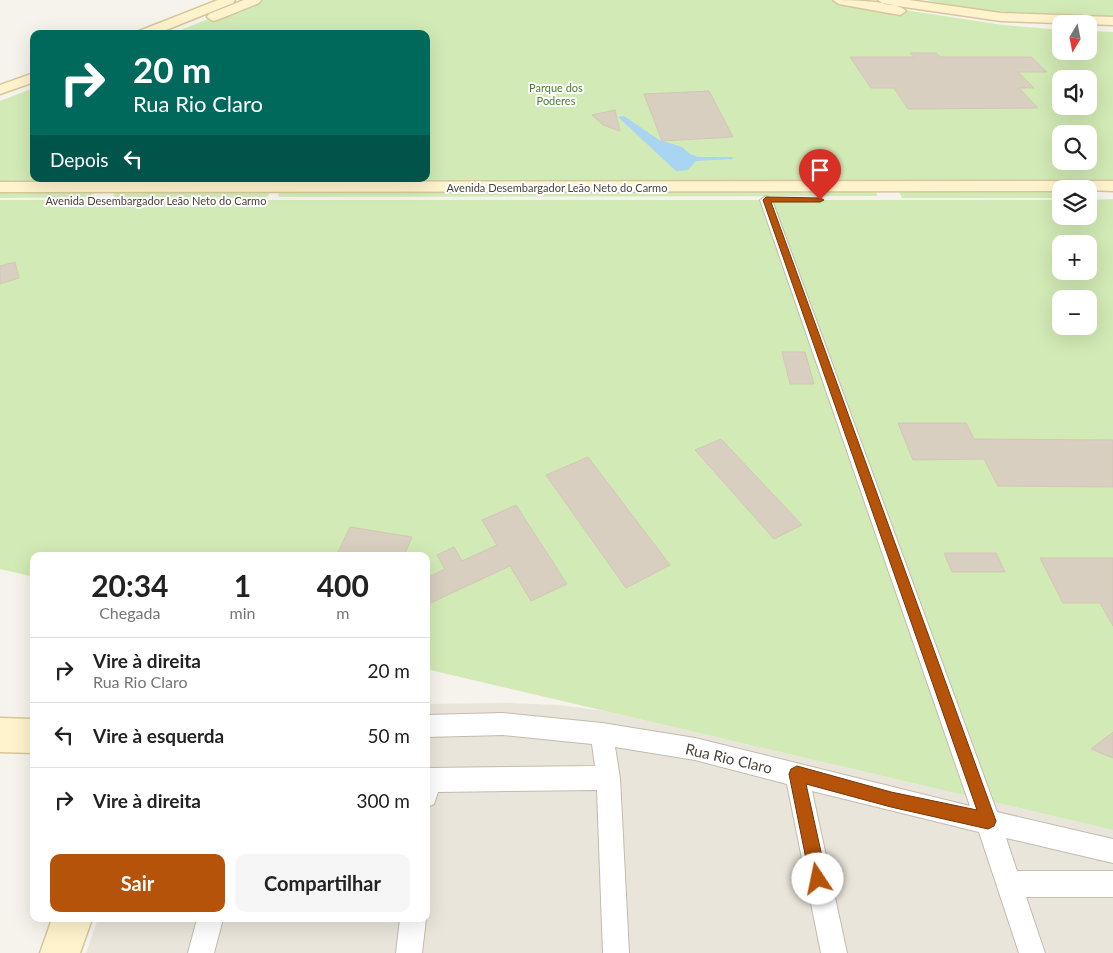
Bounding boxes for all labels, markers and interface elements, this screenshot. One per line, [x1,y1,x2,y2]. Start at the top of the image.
north arrow [1052,15,1098,60]
map controls [1052,15,1097,335]
text: 20 m [133,48,211,90]
icon: right [50,50,115,115]
button: sound [1052,70,1097,115]
park label: Parque dos Poderes [529,81,583,107]
text: Rua Rio Claro [133,90,263,117]
button: search [1052,125,1097,170]
icon: left [119,145,147,173]
text: Depois [50,148,109,171]
pin [799,149,841,200]
icon: arrive [806,156,834,184]
button: layers [1052,180,1097,225]
street label: Avenida Desembargador Leão Neto do Carmo [447,181,667,194]
street label: Avenida Desembargador Leão Neto do Carmo [46,194,266,207]
button: + [1052,235,1097,280]
button: − [1052,290,1097,335]
text: 20:34 [91,567,168,603]
text: 1 [234,567,251,603]
text: 400 [317,567,369,603]
text: Chegada [99,603,160,622]
text: min [230,603,256,622]
text: m [336,603,349,622]
text: Vire à direita [93,649,201,672]
icon: right [50,656,78,684]
text: 20 m [367,659,410,682]
text: Rua Rio Claro [93,672,188,691]
icon: left [50,721,78,749]
text: Vire à esquerda [93,724,224,747]
text: 50 m [367,724,410,747]
street label: Rua Rio Claro [684,739,774,777]
icon: right [50,786,78,814]
text: Vire à direita [93,789,201,812]
text: 300 m [356,789,410,812]
position arrow [791,852,843,904]
button: Sair [50,854,225,912]
button: Compartilhar [235,854,410,912]

